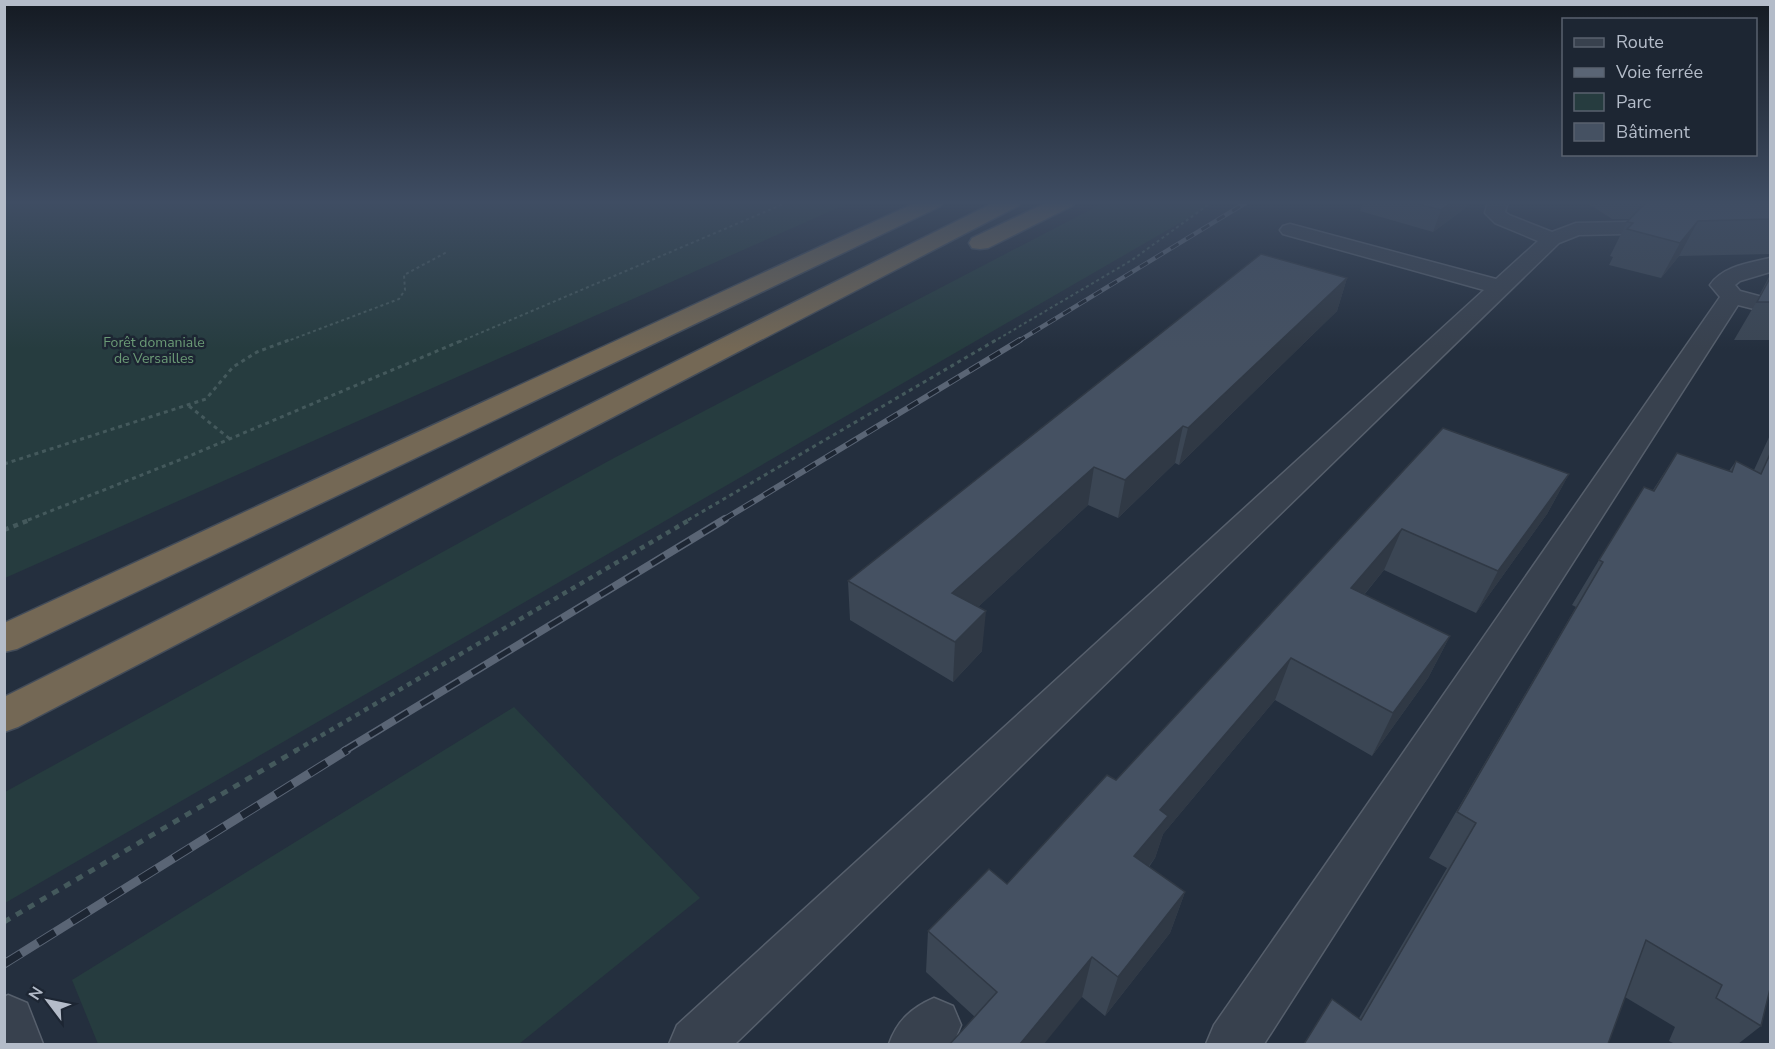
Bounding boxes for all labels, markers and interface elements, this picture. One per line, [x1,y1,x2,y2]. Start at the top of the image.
legend [1562,18,1757,156]
text: Route [1616,30,1664,54]
text: Voie ferrée [1615,60,1703,84]
text: Parc [1616,90,1651,114]
text: Bâtiment [1616,120,1690,144]
park label: Forêt domaniale de Versailles [103,333,205,368]
north arrow [18,971,78,1031]
text: N [24,983,49,1004]

